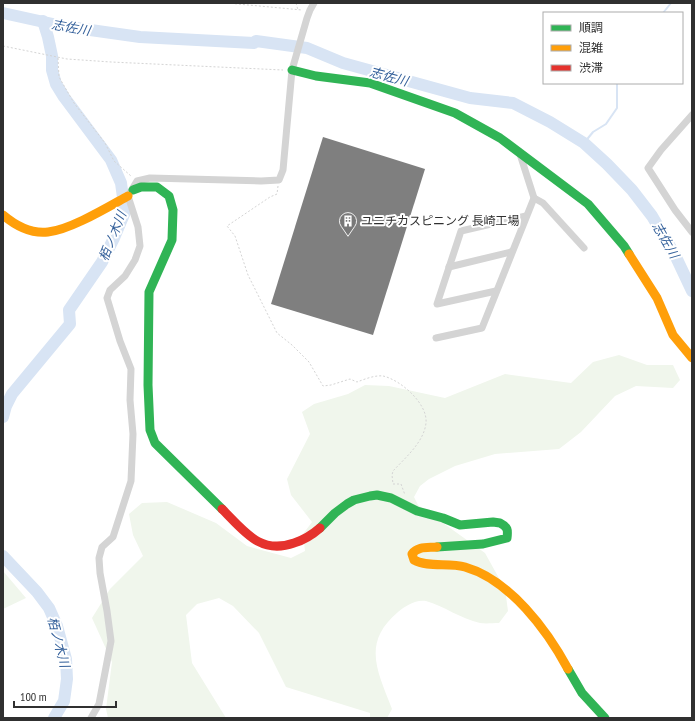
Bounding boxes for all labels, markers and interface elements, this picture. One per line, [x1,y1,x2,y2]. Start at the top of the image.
legend [543,12,683,84]
water label: 志佐川 [50,16,94,40]
text: 順調 [579,20,603,35]
text: 混雑 [579,40,603,55]
text: 渋滞 [579,60,603,75]
water label: 志佐川 [368,63,412,90]
water label: 栢ノ木川 [95,207,131,263]
building icon: ユニチカスピニング 長崎工場 [338,211,358,236]
place label: ユニチカスピニング 長崎工場 [361,213,520,228]
water label: 志佐川 [648,219,684,263]
water label: 栢ノ木川 [44,615,74,671]
scale bar [14,683,116,709]
text: 100 m [20,689,47,704]

